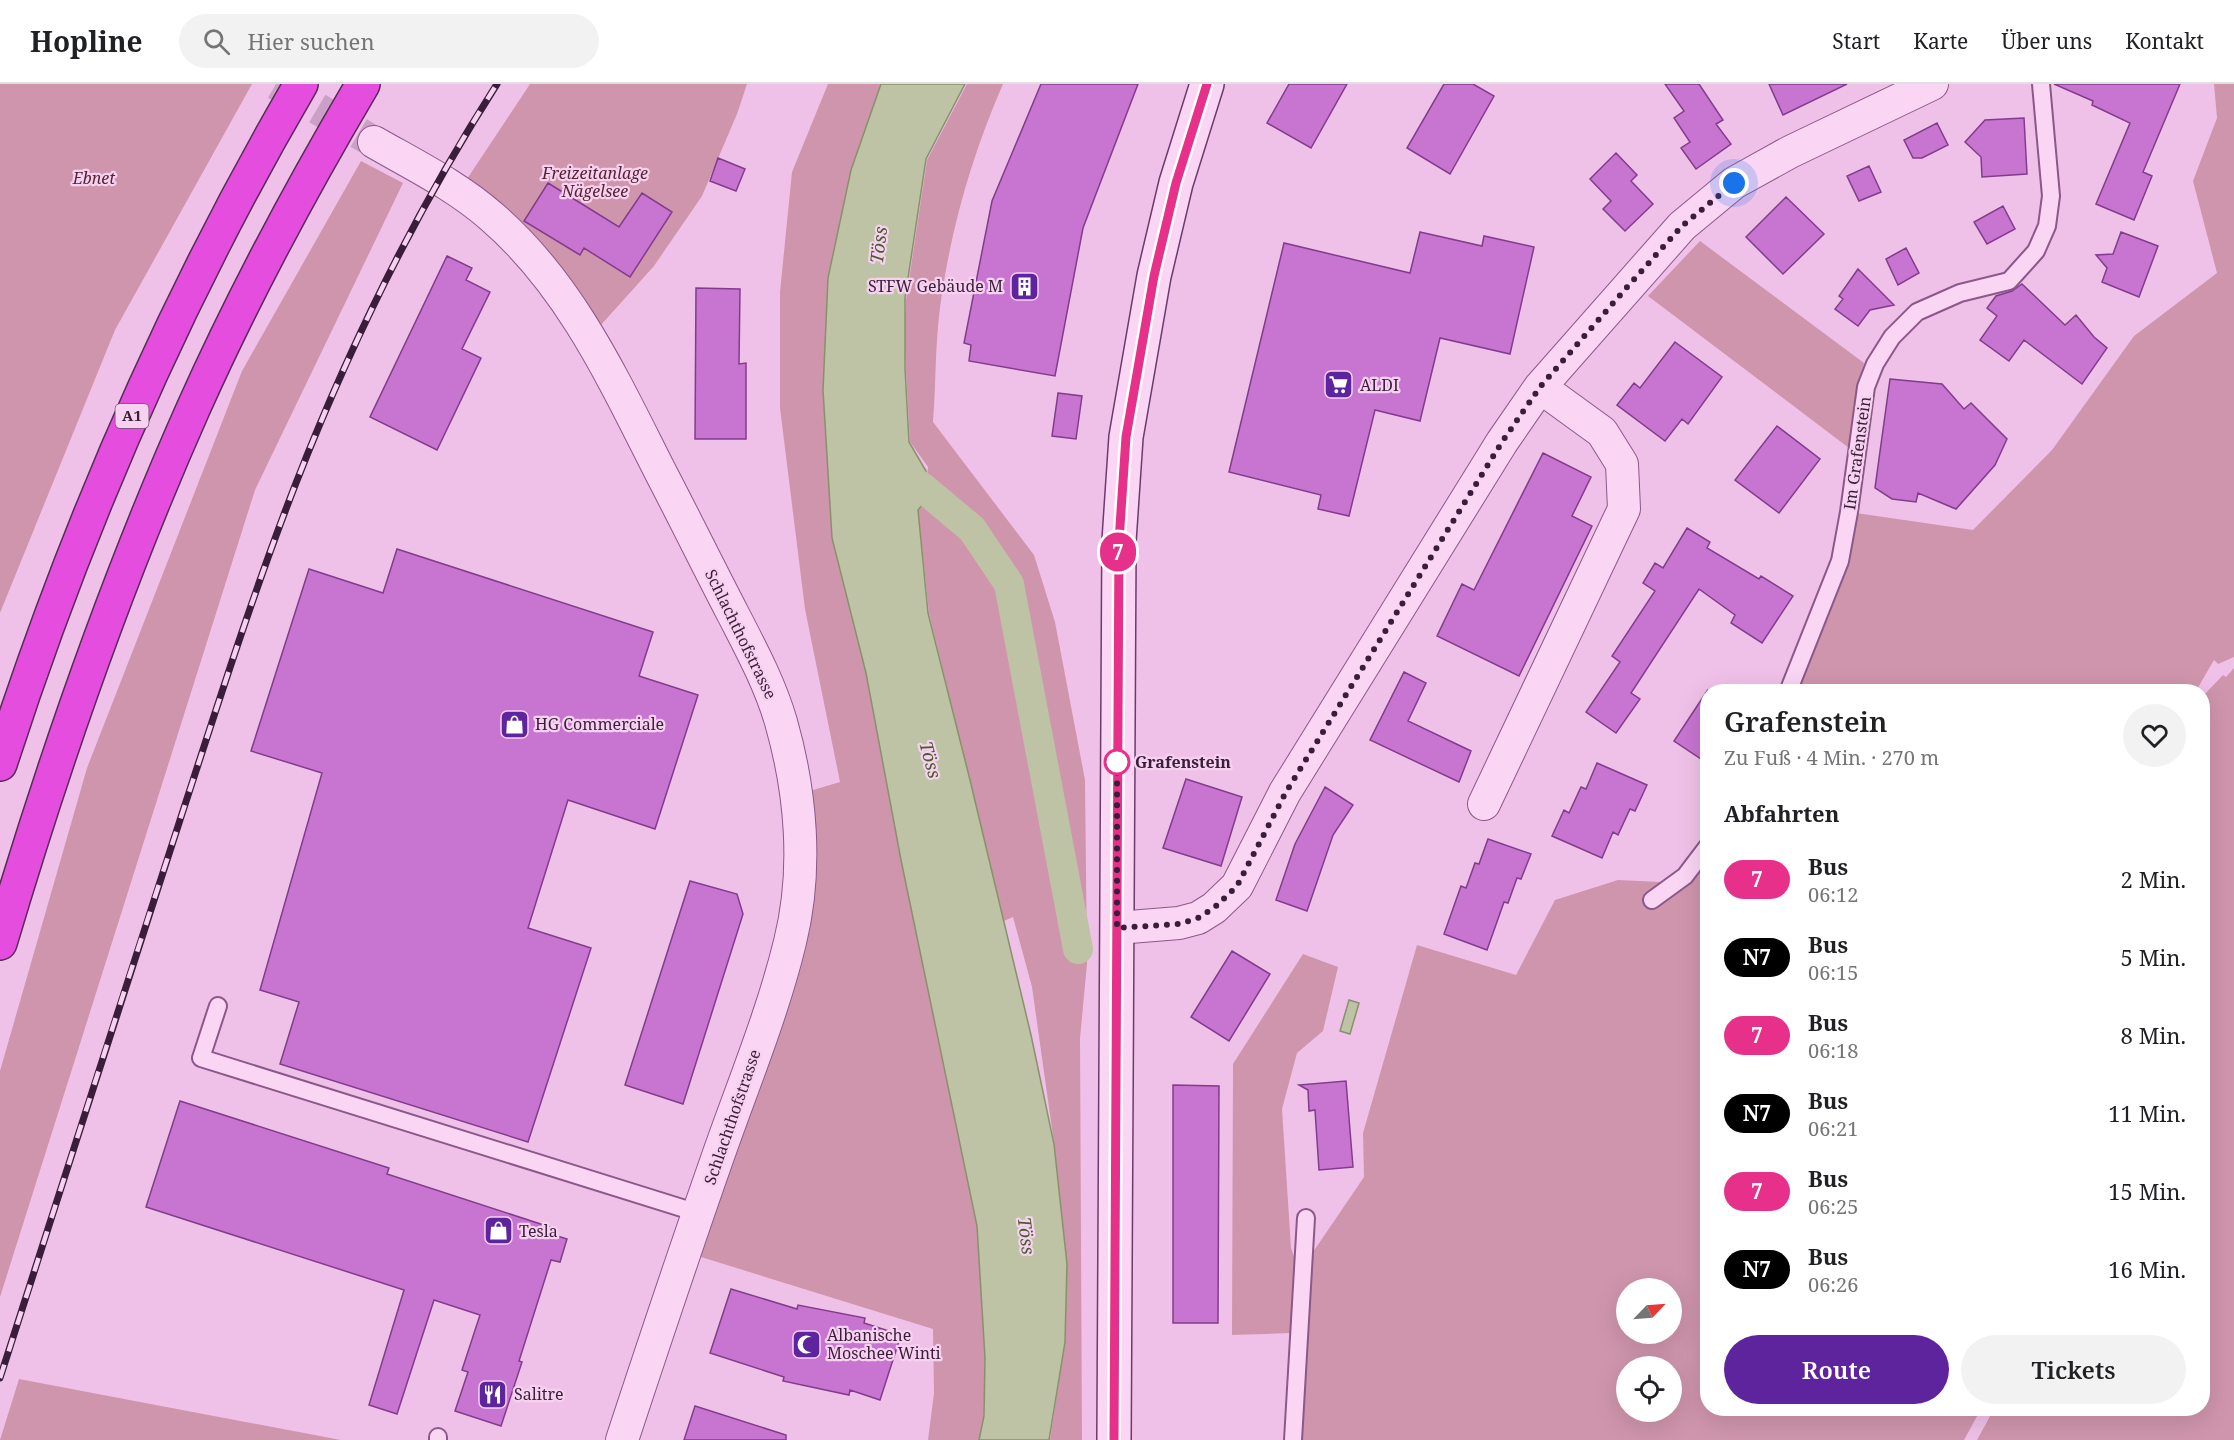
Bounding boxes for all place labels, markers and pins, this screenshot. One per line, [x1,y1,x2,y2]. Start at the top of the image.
building icon: STFW Gebäude M [1008,270,1040,302]
place label: STFW Gebäude M [868,275,1003,297]
supermarket icon: ALDI [1323,369,1355,401]
place label: ALDI [1360,374,1399,396]
shop icon: HG Commerciale [498,708,530,740]
place label: HG Commerciale [535,713,664,735]
marker: Grafenstein [1104,749,1130,775]
place label: Grafenstein [1135,751,1231,773]
shop icon: Tesla [482,1215,514,1247]
place label: Tesla [519,1220,558,1242]
place label: Albanische Moschee Winti [827,1324,941,1364]
mosque icon: Albanische Moschee Winti [790,1328,822,1360]
restaurant icon: Salitre [477,1378,509,1410]
place label: Salitre [514,1383,564,1405]

